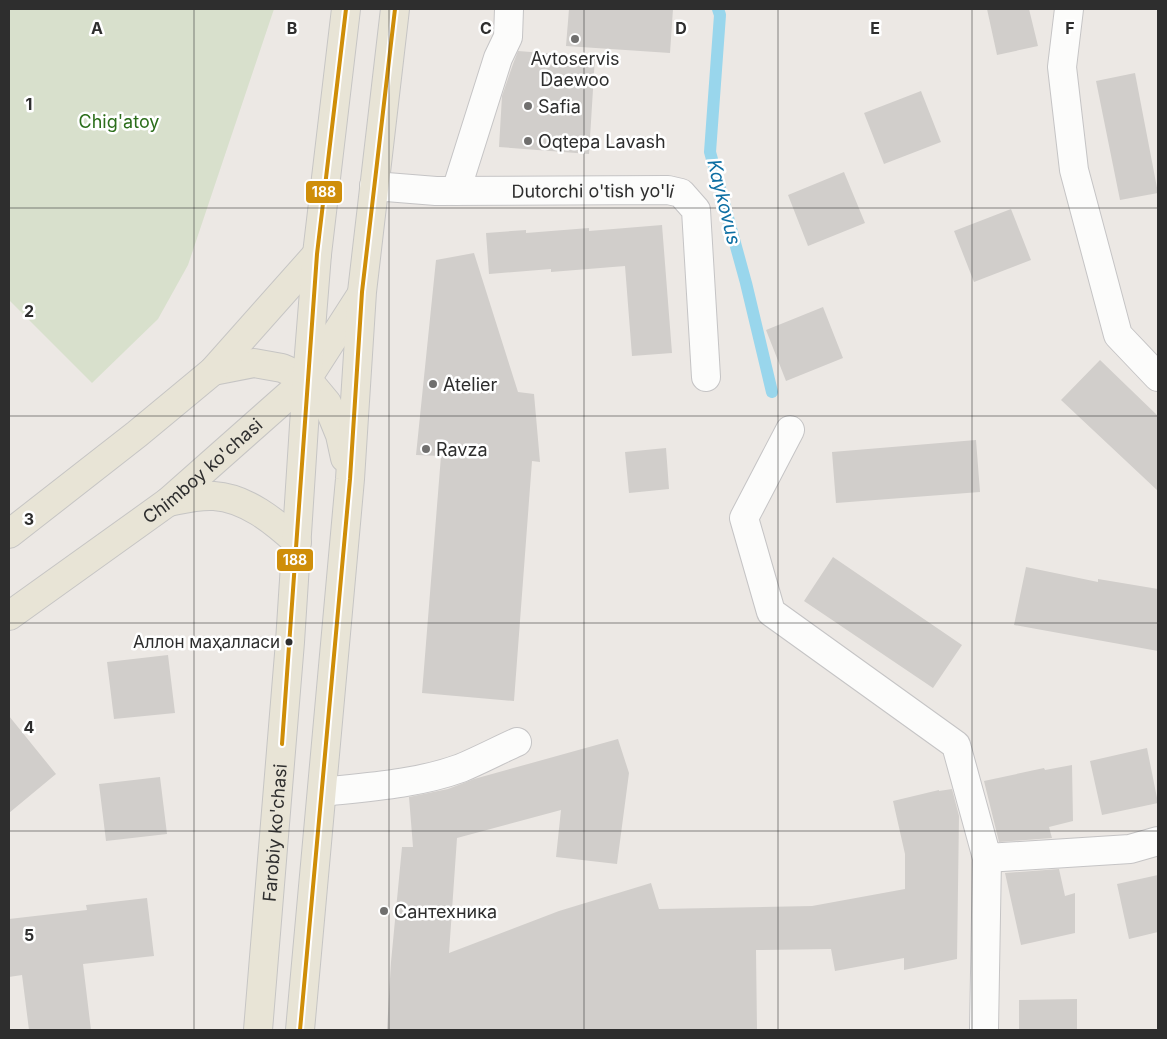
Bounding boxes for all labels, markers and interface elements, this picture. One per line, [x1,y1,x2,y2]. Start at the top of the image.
text: A [91,18,103,38]
text: B [287,18,297,38]
text: C [480,18,492,38]
text: D [675,18,687,38]
text: E [870,18,880,38]
text: F [1065,18,1075,38]
marker: Avtoservis Daewoo [569,33,581,45]
place label: Avtoservis Daewoo [530,48,620,90]
text: 1 [26,94,32,114]
place label: Safia [538,96,581,117]
marker: Safia [522,100,534,112]
park label: Chig'atoy [79,111,159,132]
place label: Oqtepa Lavash [538,131,666,152]
marker: Oqtepa Lavash [522,135,534,147]
water label: Kaykovus [702,157,746,247]
street label: Dutorchi o'tish yo'li [511,179,676,202]
line badge: 188 [305,180,343,204]
text: 188 [312,183,336,200]
text: 2 [24,301,34,321]
place label: Atelier [443,374,497,395]
marker: Atelier [427,378,439,390]
street label: Chimboy ko'chasi [138,413,266,527]
place label: Ravza [436,439,488,460]
marker: Ravza [420,443,432,455]
text: 3 [24,509,34,529]
line badge: 188 [276,548,314,572]
text: 188 [283,551,307,568]
place label: Аллон маҳалласи [133,632,280,652]
marker: Аллон маҳалласи [284,637,294,647]
text: 4 [24,717,35,737]
street label: Farobiy ko'chasi [258,763,290,902]
place label: Сантехника [394,901,497,922]
marker: Сантехника [378,905,390,917]
text: 5 [24,925,34,945]

